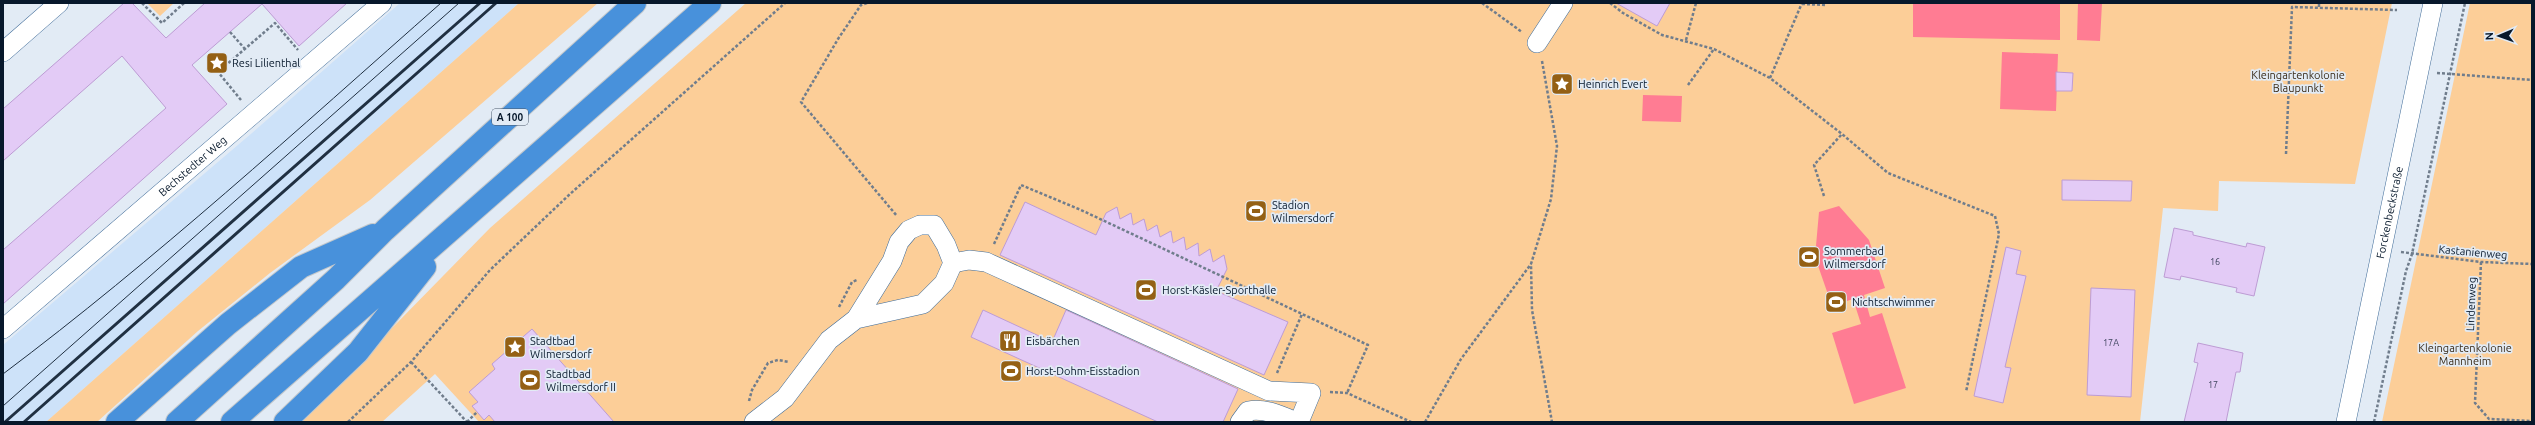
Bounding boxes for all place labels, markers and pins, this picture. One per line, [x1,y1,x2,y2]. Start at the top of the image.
place icon: Resi Lilienthal [204,50,230,76]
place label: Resi Lilienthal [232,57,300,69]
place icon: Heinrich Evert [1549,71,1575,97]
place label: Heinrich Evert [1578,78,1648,90]
sports icon: Stadion Wilmersdorf [1243,198,1269,224]
place label: Stadion Wilmersdorf [1272,199,1334,224]
sports icon: Sommerbad Wilmersdorf [1796,244,1822,270]
place label: Sommerbad Wilmersdorf [1824,245,1886,270]
sports icon: Horst-Käsler-Sporthalle [1133,277,1159,303]
place label: Horst-Käsler-Sporthalle [1162,284,1276,296]
sports icon: Nichtschwimmer [1823,289,1849,315]
place label: Nichtschwimmer [1852,296,1936,308]
restaurant icon: Eisbärchen [997,328,1023,354]
place icon: Stadtbad Wilmersdorf [502,334,528,360]
place label: Stadtbad Wilmersdorf [530,335,592,360]
place label: Eisbärchen [1026,335,1080,347]
sports icon: Horst-Dohm-Eisstadion [998,358,1024,384]
place label: Horst-Dohm-Eisstadion [1026,365,1140,377]
sports icon: Stadtbad Wilmersdorf II [517,367,543,393]
place label: Stadtbad Wilmersdorf II [546,368,616,393]

